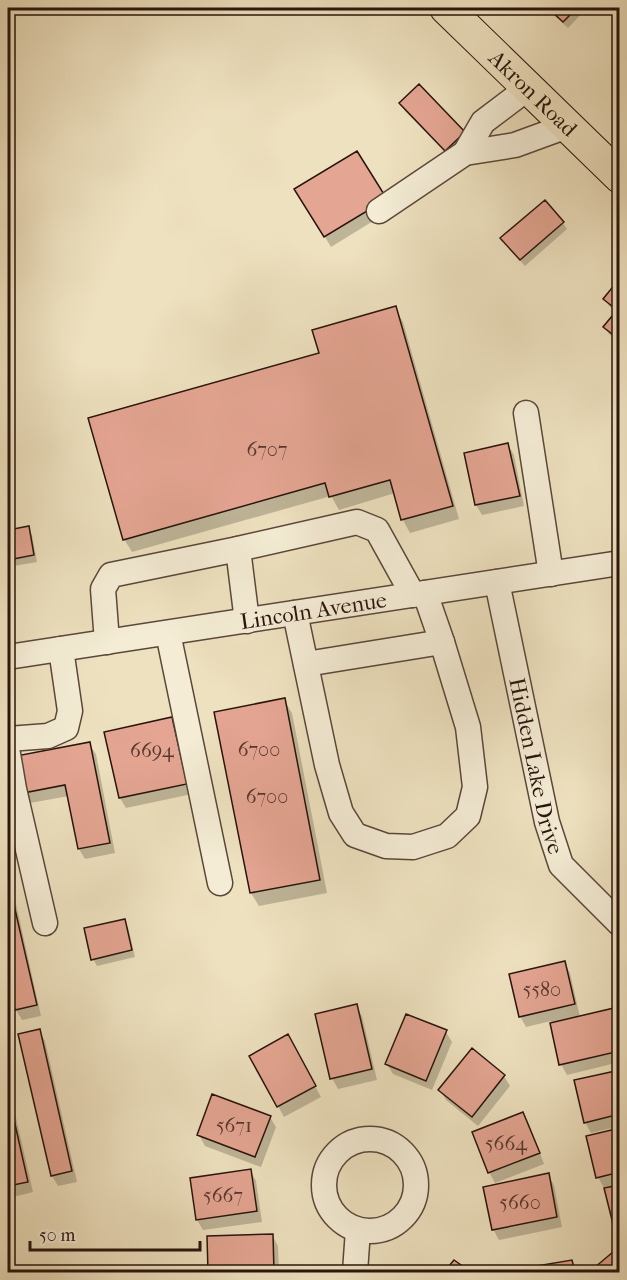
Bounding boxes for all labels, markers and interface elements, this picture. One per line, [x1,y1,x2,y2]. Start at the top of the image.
street label: Akron Road [483,45,583,143]
house number: 6707 [247,438,288,461]
street label: Lincoln Avenue [239,587,389,635]
street label: Hidden Lake Drive [503,675,569,858]
house number: 6700 [238,738,280,761]
house number: 6694 [130,739,175,762]
house number: 6700 [246,785,288,808]
house number: 5580 [523,978,561,1001]
house number: 5671 [216,1114,252,1137]
house number: 5664 [485,1132,528,1155]
house number: 5667 [203,1184,243,1207]
house number: 5660 [499,1191,541,1214]
scale bar [30,1214,200,1252]
text: 50 m [39,1225,76,1246]

